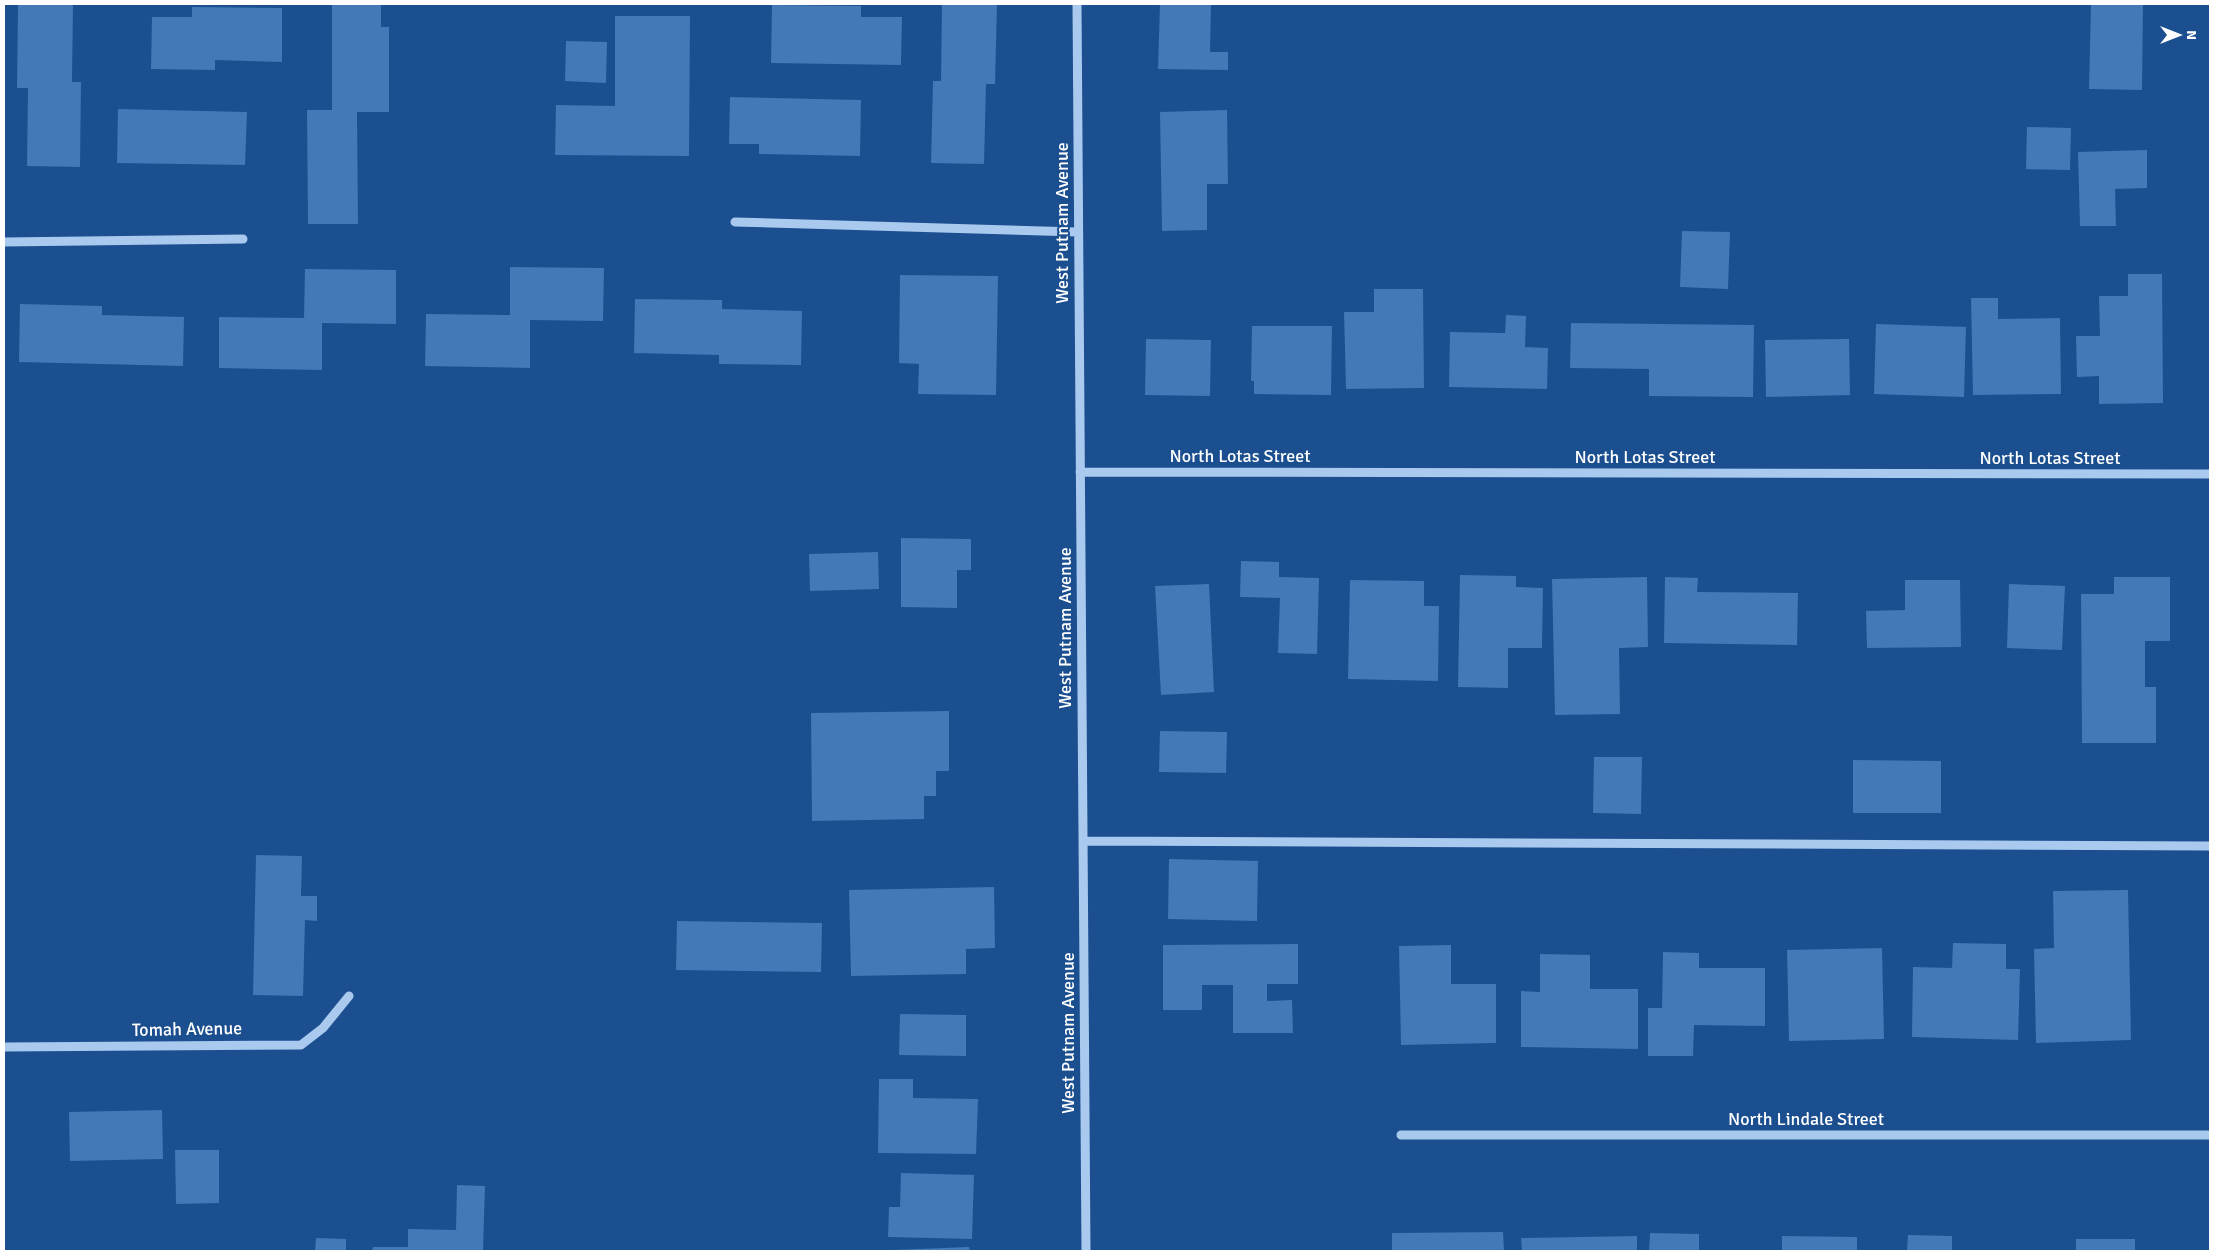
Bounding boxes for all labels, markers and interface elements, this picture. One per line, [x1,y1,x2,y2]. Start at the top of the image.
north arrow [2154,10,2204,60]
text: N [2183,30,2200,40]
street label: West Putnam Avenue [1051,142,1073,304]
street label: North Lotas Street [1170,445,1310,467]
street label: North Lotas Street [1575,446,1715,468]
street label: North Lotas Street [1980,447,2120,469]
street label: West Putnam Avenue [1054,547,1076,709]
street label: West Putnam Avenue [1057,952,1079,1114]
street label: Tomah Avenue [132,1017,242,1041]
street label: North Lindale Street [1728,1108,1884,1130]

